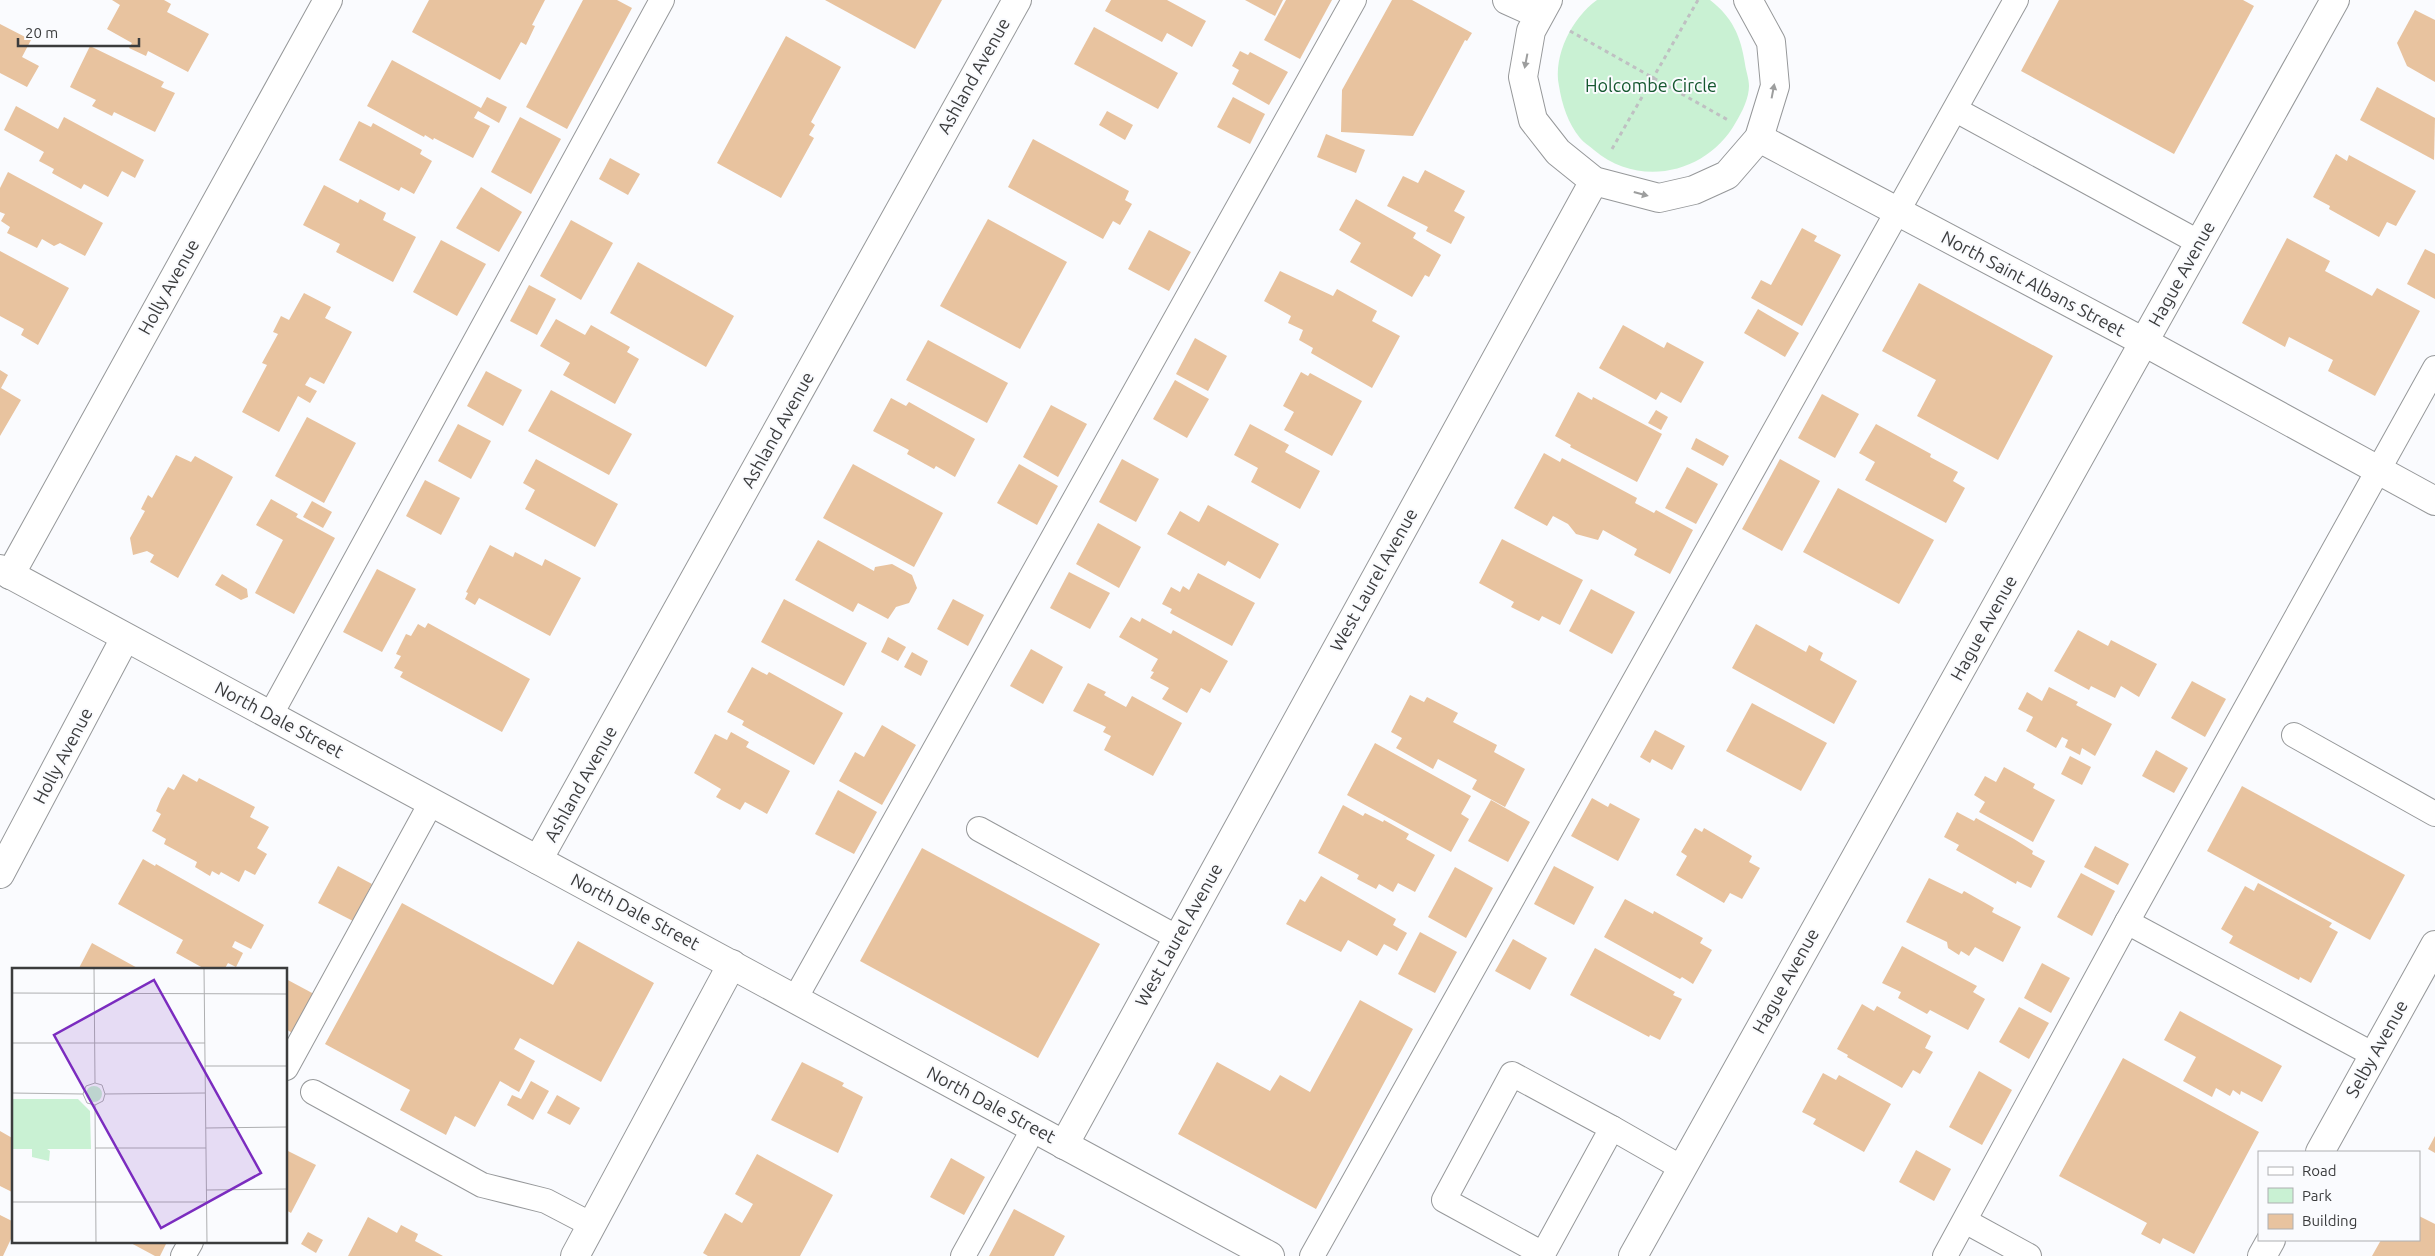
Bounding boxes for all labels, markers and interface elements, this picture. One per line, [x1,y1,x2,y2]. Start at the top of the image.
street label: Ashland Avenue [933,14,1013,137]
scale bar [18,15,139,47]
text: 20 m [25,24,58,41]
one-way arrow [1521,54,1529,70]
park label: Holcombe Circle [1585,75,1717,95]
one-way arrow [1769,83,1777,99]
one-way arrow [1633,190,1648,198]
street label: Hague Avenue [2144,217,2218,330]
street label: North Saint Albans Street [1938,226,2129,340]
street label: Holly Avenue [134,235,203,338]
street label: Ashland Avenue [737,368,817,491]
street label: West Laurel Avenue [1326,505,1421,654]
street label: Hague Avenue [1946,571,2020,684]
street label: North Dale Street [212,677,347,761]
street label: Holly Avenue [28,704,96,807]
street label: Ashland Avenue [540,722,620,845]
street label: West Laurel Avenue [1131,860,1226,1009]
street label: North Dale Street [568,869,703,953]
street label: Hague Avenue [1748,924,1822,1037]
inset map [12,968,288,1244]
street label: Selby Avenue [2341,996,2411,1101]
street label: North Dale Street [924,1062,1059,1146]
legend [2258,1151,2420,1241]
text: Road [2302,1162,2337,1179]
text: Park [2302,1187,2332,1204]
text: Building [2302,1212,2357,1229]

